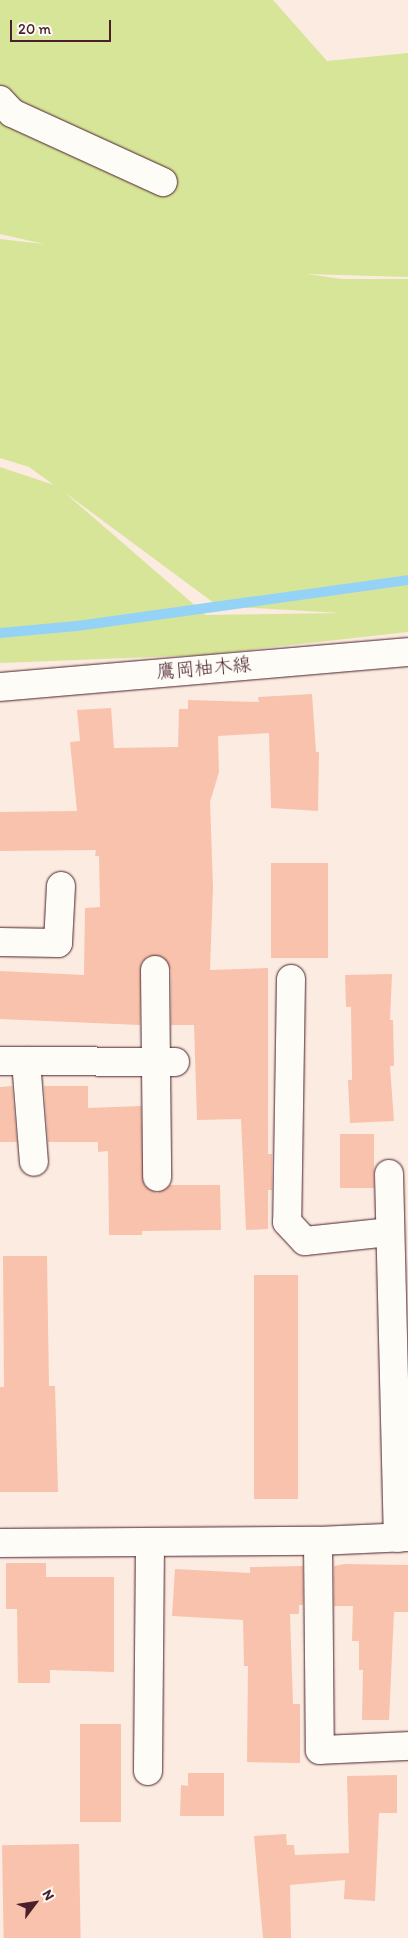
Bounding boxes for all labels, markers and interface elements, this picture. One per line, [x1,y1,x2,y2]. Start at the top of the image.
scale bar [12,10,114,42]
text: 20 m [18,20,51,38]
street label: 鷹岡柚木線 [156,653,252,683]
north arrow [10,1878,60,1928]
text: N [39,1887,58,1903]

